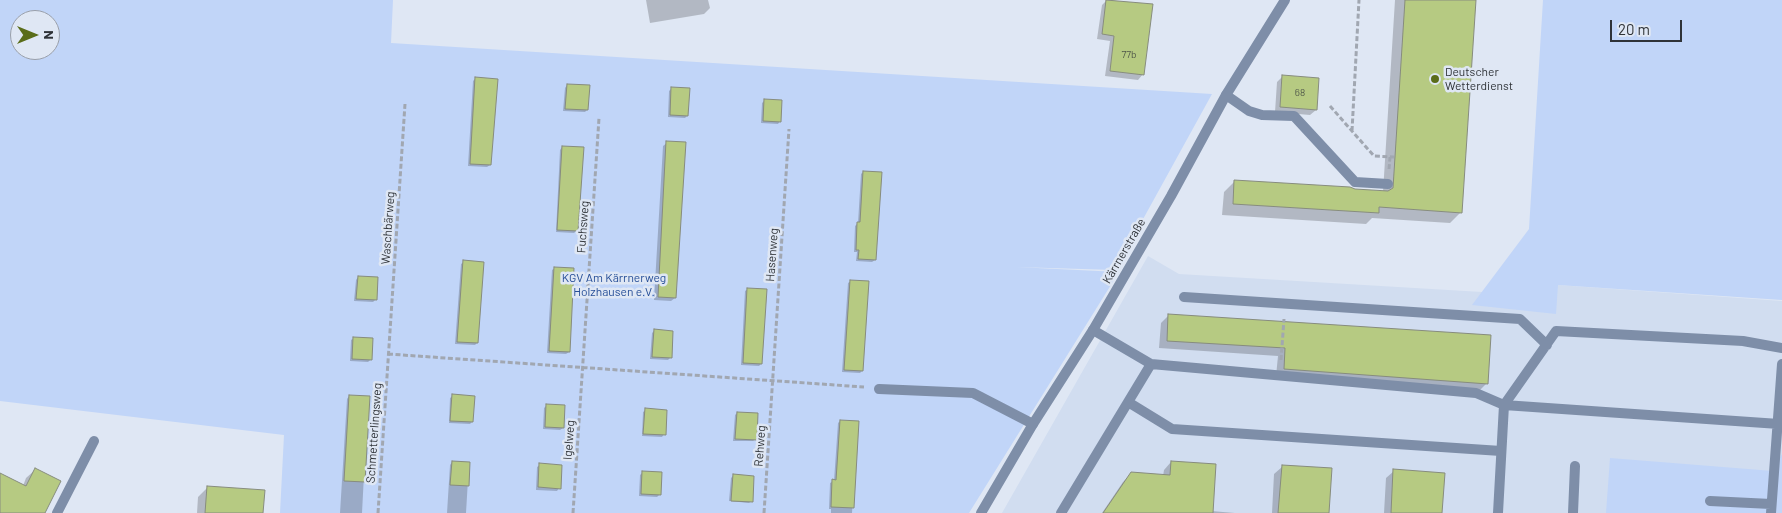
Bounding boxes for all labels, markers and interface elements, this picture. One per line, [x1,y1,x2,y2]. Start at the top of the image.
north arrow [10,10,60,60]
scale bar [1612,10,1684,42]
text: 20 m [1618,20,1650,38]
text: N [41,30,58,40]
house number: 77b [1122,49,1136,61]
place label: Deutscher Wetterdienst [1445,65,1513,93]
marker: Deutscher Wetterdienst [1429,73,1441,85]
house number: 68 [1295,87,1305,99]
street label: Waschbärweg [378,191,398,265]
street label: Fuchsweg [574,200,592,254]
street label: Kärrnerstraße [1100,216,1148,286]
street label: Hasenweg [763,228,781,282]
park label: KGV Am Kärrnerweg Holzhausen e.V. [562,271,666,299]
street label: Schmetterlingsweg [363,382,385,484]
street label: Igelweg [560,420,578,460]
street label: Rehweg [751,425,769,467]

